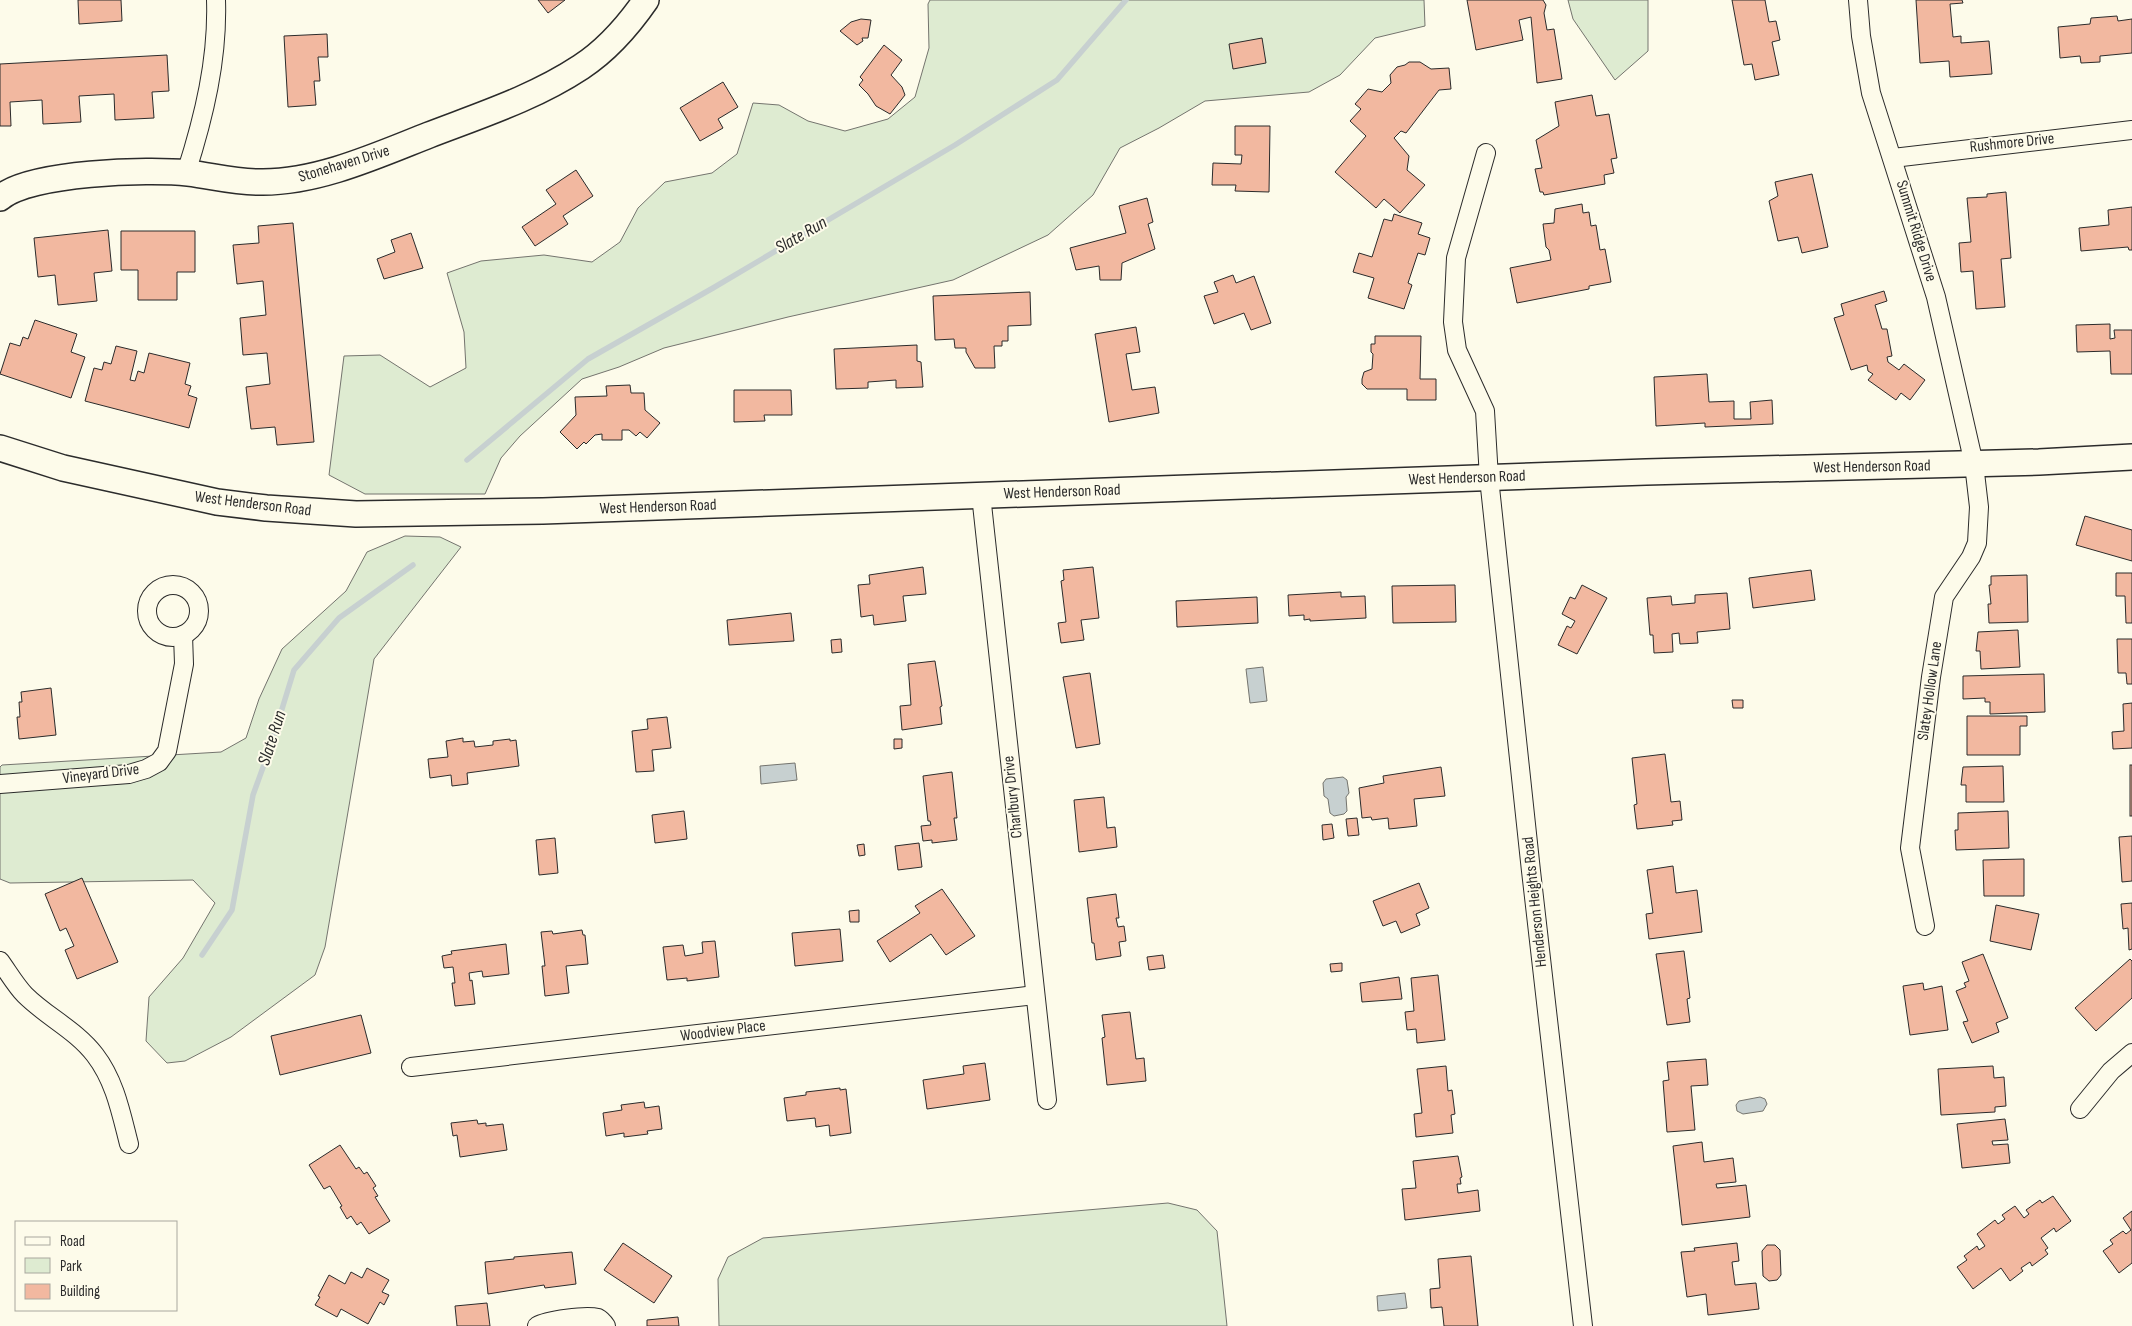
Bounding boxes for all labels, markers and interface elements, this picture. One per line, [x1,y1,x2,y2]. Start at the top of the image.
street label: Rushmore Drive [1969,129,2055,157]
street label: Stonehaven Drive [296,141,392,187]
street label: Summit Ridge Drive [1892,178,1940,284]
water label: Slate Run [771,212,831,258]
street label: West Henderson Road [1813,456,1931,478]
street label: West Henderson Road [1408,466,1526,490]
street label: West Henderson Road [1003,480,1121,504]
street label: West Henderson Road [194,487,312,521]
street label: West Henderson Road [599,495,717,519]
street label: Slatey Hollow Lane [1914,640,1946,742]
water label: Slate Run [253,708,291,768]
street label: Charlbury Drive [999,755,1027,839]
street label: Vineyard Drive [62,760,140,788]
street label: Henderson Heights Road [1519,836,1551,968]
street label: Woodview Place [679,1016,767,1046]
legend [15,1221,178,1311]
text: Road [60,1232,85,1251]
text: Park [60,1257,82,1276]
text: Building [60,1282,100,1301]

